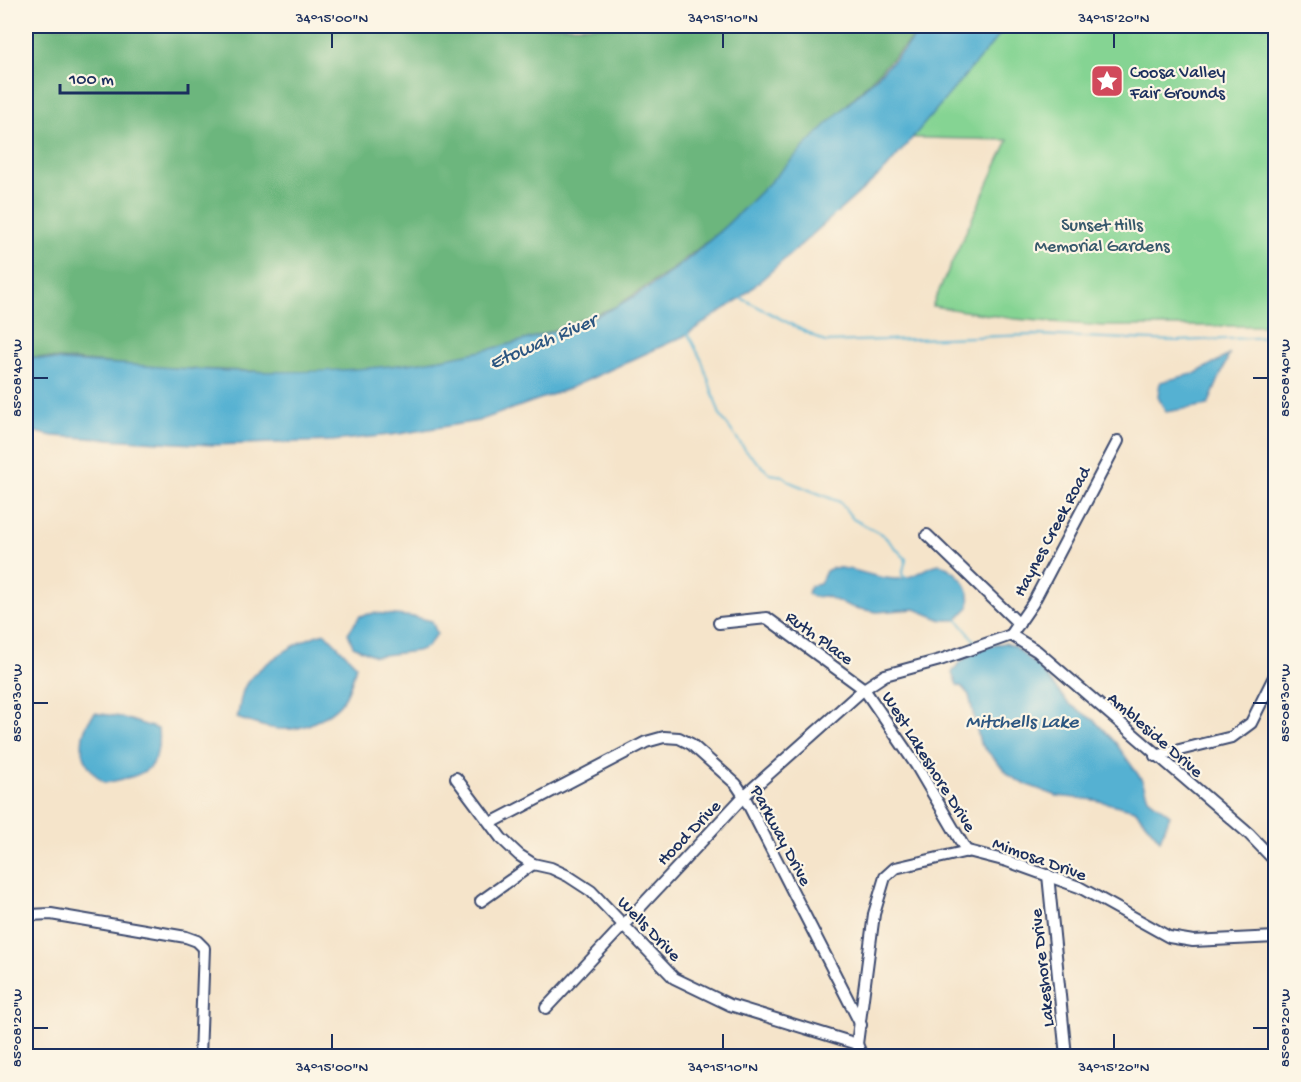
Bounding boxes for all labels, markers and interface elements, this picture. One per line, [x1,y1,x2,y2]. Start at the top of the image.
text: 34°15'00"N [295,10,368,28]
text: 34°15'10"N [687,10,758,28]
text: 34°15'20"N [1077,10,1150,28]
scale bar [60,57,188,95]
place icon: Coosa Valley Fair Grounds [1089,63,1125,99]
place label: Coosa Valley Fair Grounds [1129,63,1226,105]
text: 100 m [68,70,114,91]
park label: Sunset Hills Memorial Gardens [1034,216,1171,258]
water label: Etowah River [486,309,604,376]
text: 85°08'40"W [9,339,27,417]
text: 85°08'40"W [1277,339,1295,417]
street label: Haynes Creek Road [1010,462,1097,601]
street label: Ruth Place [781,607,857,671]
text: 85°08'30"W [9,663,27,742]
text: 85°08'30"W [1277,663,1295,742]
street label: West Lakeshore Drive [876,688,980,837]
street label: Ambleside Drive [1102,689,1207,784]
water label: Mitchells Lake [966,712,1079,735]
street label: Parkway Drive [744,782,815,891]
street label: Hood Drive [653,796,727,871]
street label: Mimosa Drive [989,834,1090,887]
street label: Wells Drive [612,893,685,967]
street label: Lakeshore Drive [1027,907,1060,1028]
text: 85°08'20"W [9,989,27,1067]
text: 85°08'20"W [1277,989,1295,1067]
text: 34°15'00"N [295,1059,368,1077]
text: 34°15'10"N [687,1059,758,1077]
text: 34°15'20"N [1077,1059,1150,1077]

